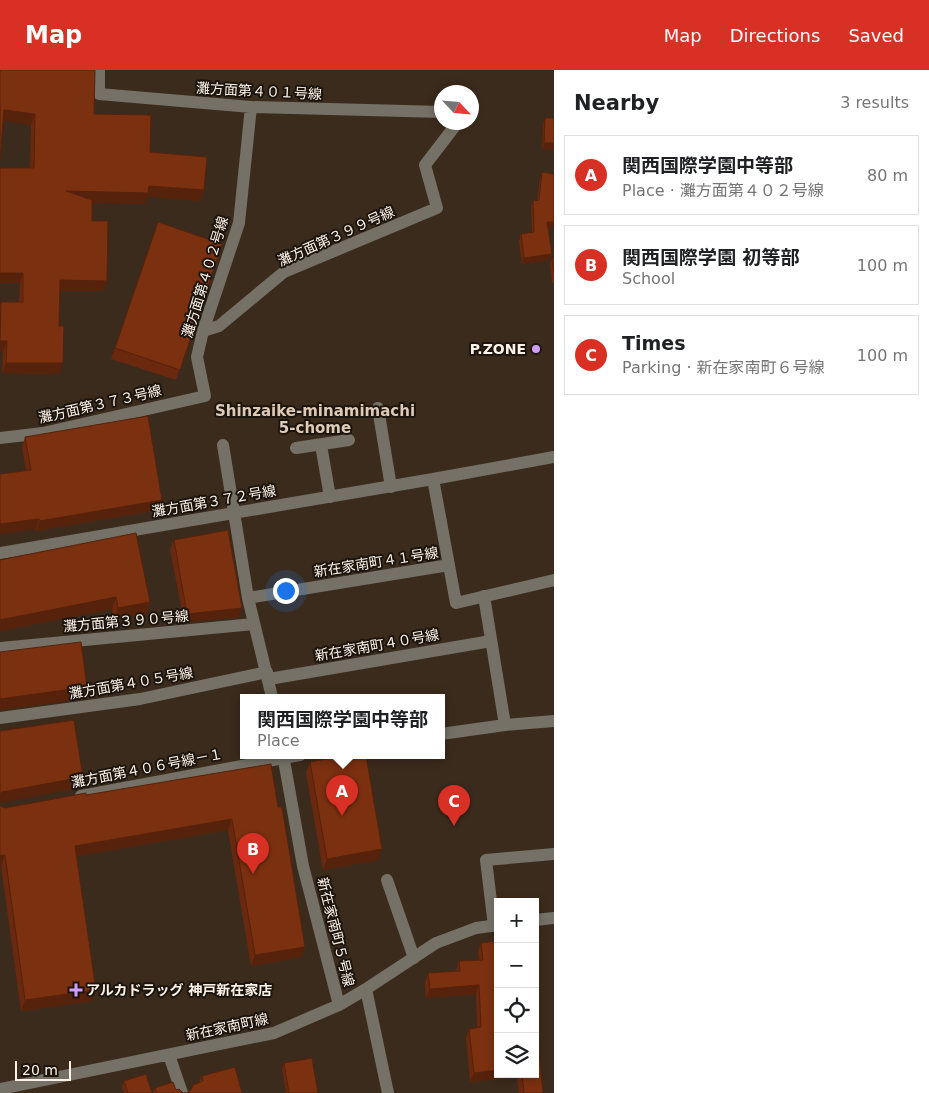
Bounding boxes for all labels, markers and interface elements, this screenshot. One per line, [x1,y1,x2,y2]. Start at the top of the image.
text: Map [25,21,82,49]
text: Map [664,25,702,46]
text: Directions [730,25,820,46]
text: Saved [848,25,904,46]
street label: 灘方面第４０１号線 [196,80,322,102]
north arrow [434,85,479,130]
text: Nearby [574,91,659,115]
text: 3 results [840,93,909,112]
text: 関西国際学園中等部 [622,154,793,176]
text: A [585,166,597,185]
text: 80 m [867,166,908,185]
text: Place · 灘方面第４０２号線 [622,181,824,200]
street label: 灘方面第３９９号線 [275,203,397,269]
street label: 灘方面第４０２号線 [179,214,231,340]
text: 関西国際学園 初等部 [622,246,800,268]
text: B [585,256,597,275]
text: 100 m [857,256,908,275]
text: School [622,269,675,288]
text: Times [622,332,685,354]
place label: P.ZONE [470,341,526,357]
marker: P.ZONE [530,343,542,355]
text: C [585,346,597,365]
text: 100 m [857,346,908,365]
text: Parking · 新在家南町６号線 [622,358,825,377]
street label: 灘方面第３７３号線 [37,382,163,426]
district label: Shinzaike-minamimachi 5-chome [215,402,415,437]
street label: 灘方面第３７２号線 [151,482,277,520]
street label: 新在家南町４１号線 [313,544,439,580]
your location [273,578,299,604]
street label: 灘方面第３９０号線 [63,608,189,634]
street label: 新在家南町４０号線 [314,626,440,664]
street label: 灘方面第４０５号線 [68,664,194,702]
popup [240,694,445,759]
text: 関西国際学園中等部 [257,708,428,730]
text: Place [257,731,300,750]
street label: 灘方面第４０６号線－１ [70,745,224,791]
pin: A [326,775,358,816]
pin: C [438,785,470,826]
pin: B [237,833,269,874]
street label: 新在家南町５号線 [315,876,357,988]
map controls [494,898,539,1078]
button: + [494,898,539,943]
button: − [494,943,539,988]
place label: アルカドラッグ 神戸新在家店 [86,982,272,998]
marker: アルカドラッグ 神戸新在家店 [70,984,82,996]
button: locate [494,988,539,1033]
street label: 新在家南町線 [184,1010,270,1044]
button: layers [494,1033,539,1078]
scale bar [15,1058,71,1081]
text: 20 m [22,1062,58,1078]

